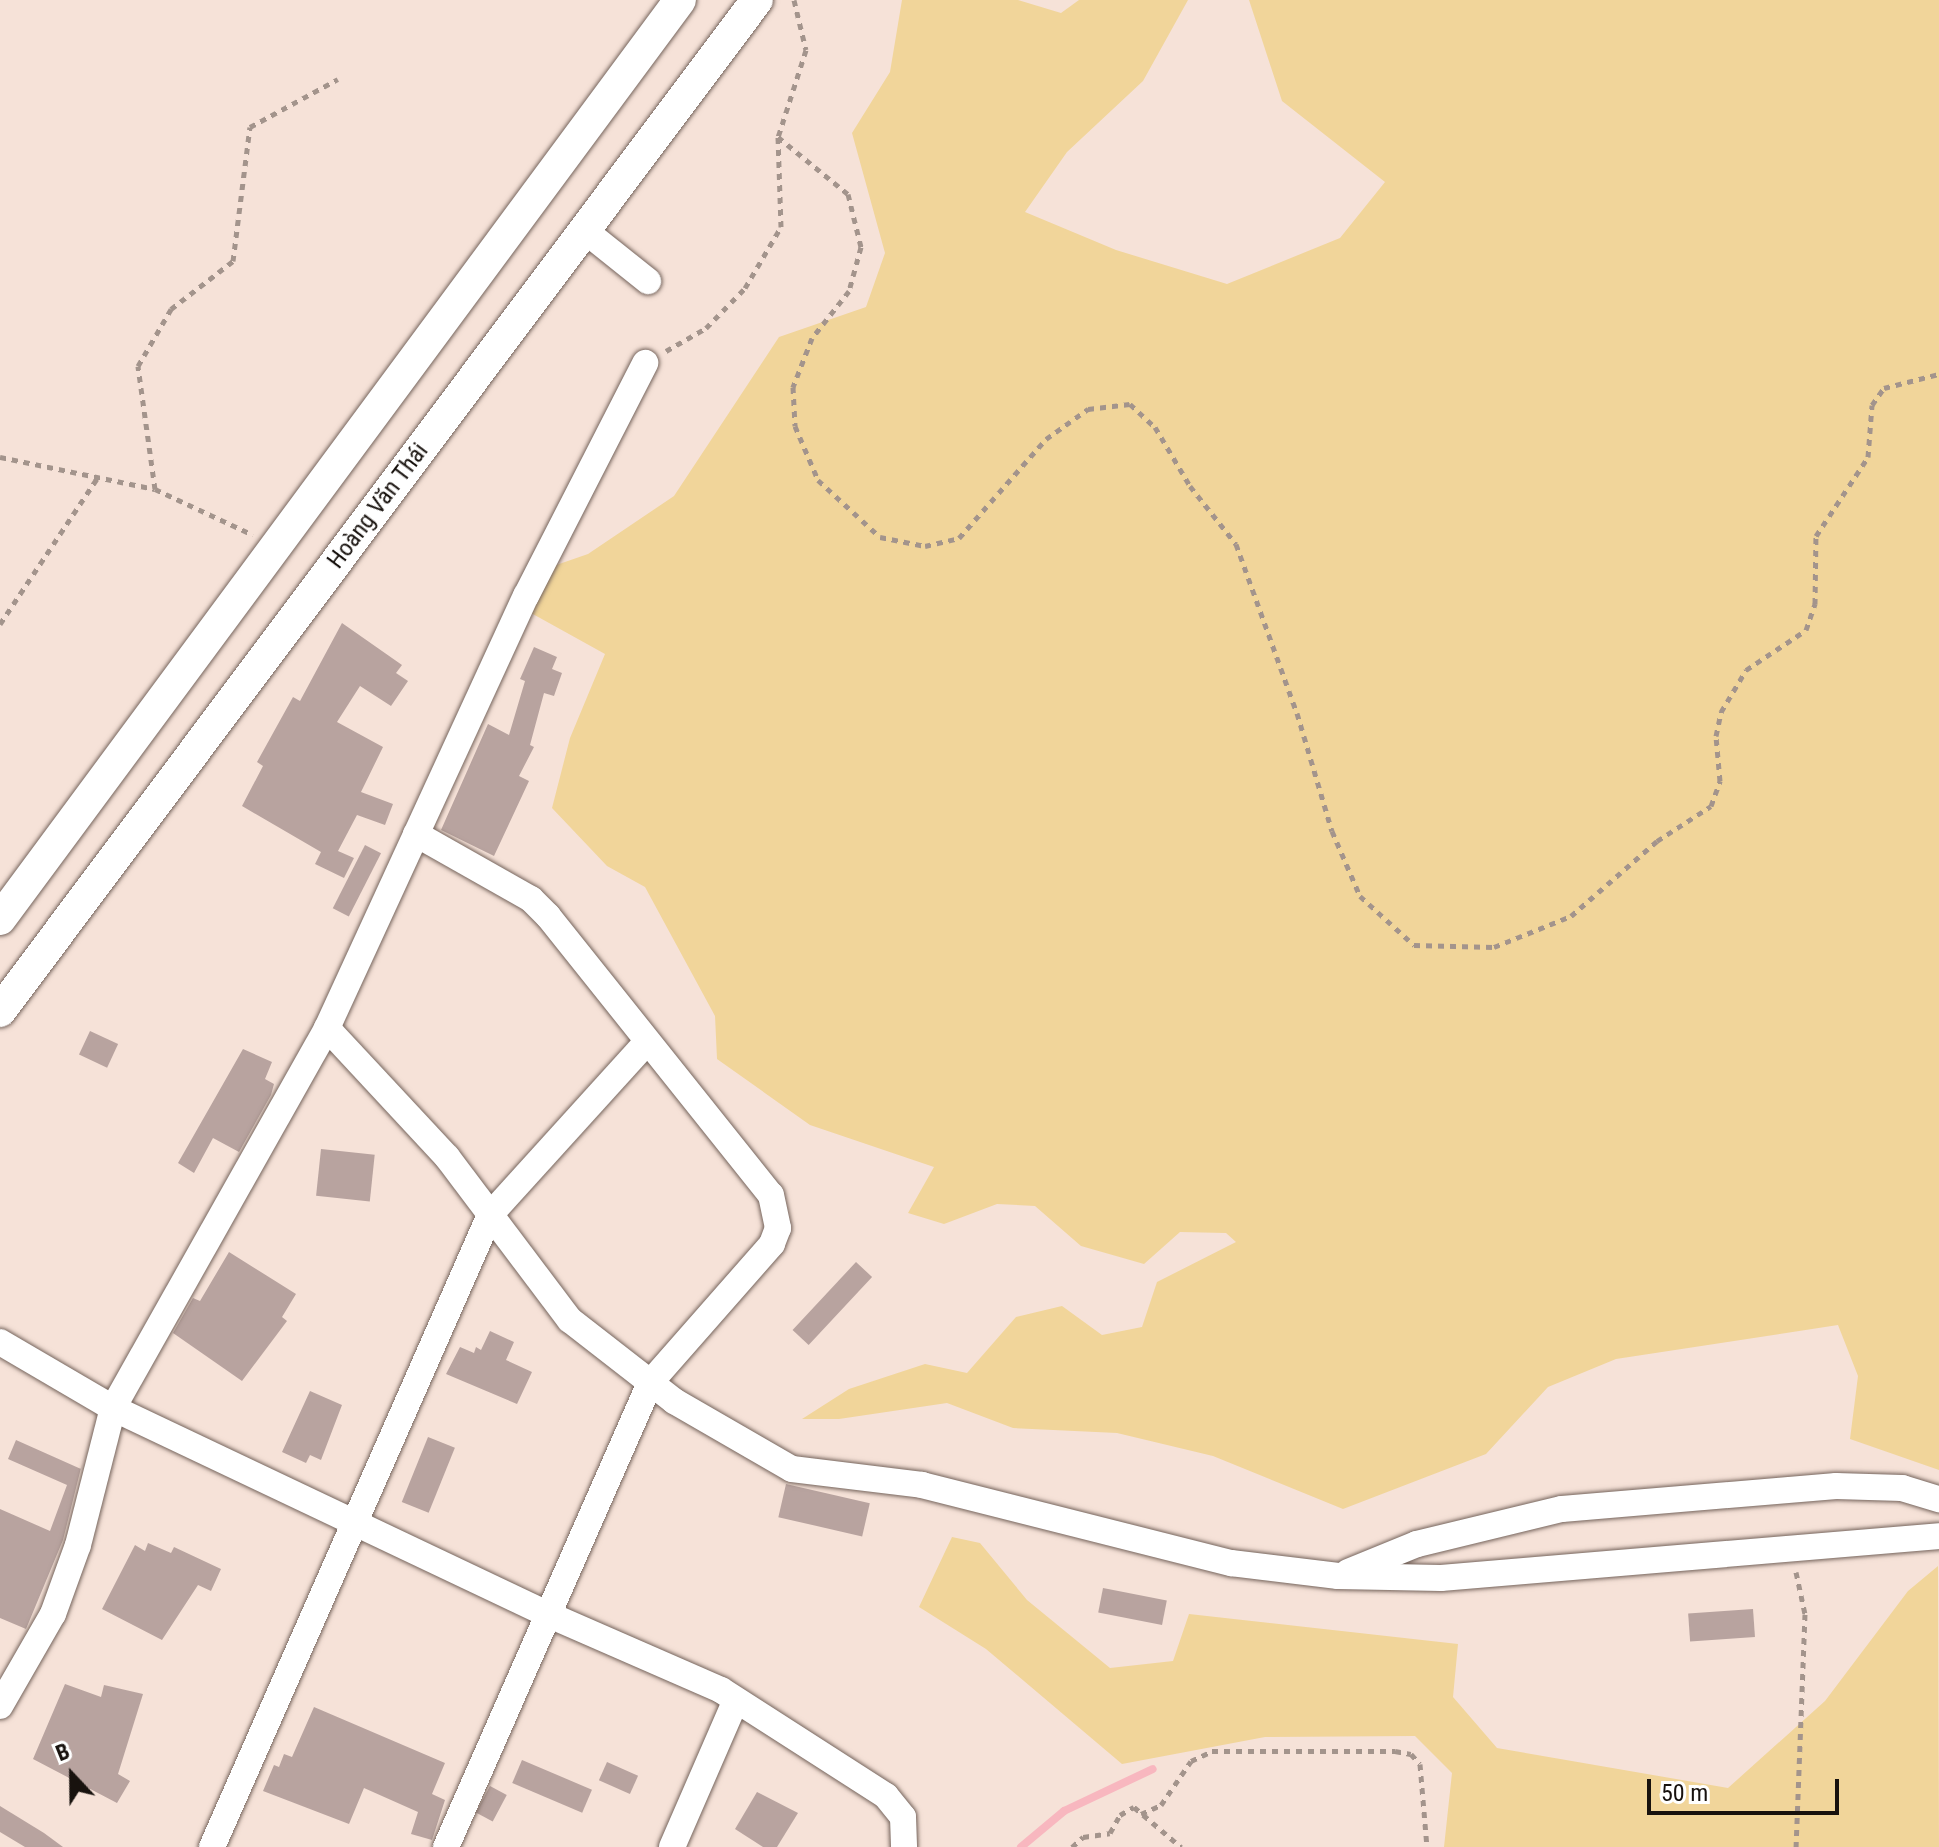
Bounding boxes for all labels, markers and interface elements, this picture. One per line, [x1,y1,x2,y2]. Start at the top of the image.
street label: Hoàng Văn Thái [321,437,435,575]
north arrow [32,1735,112,1815]
text: B [52,1738,73,1766]
scale bar [1651,1763,1843,1813]
text: 50 m [1661,1779,1708,1807]

